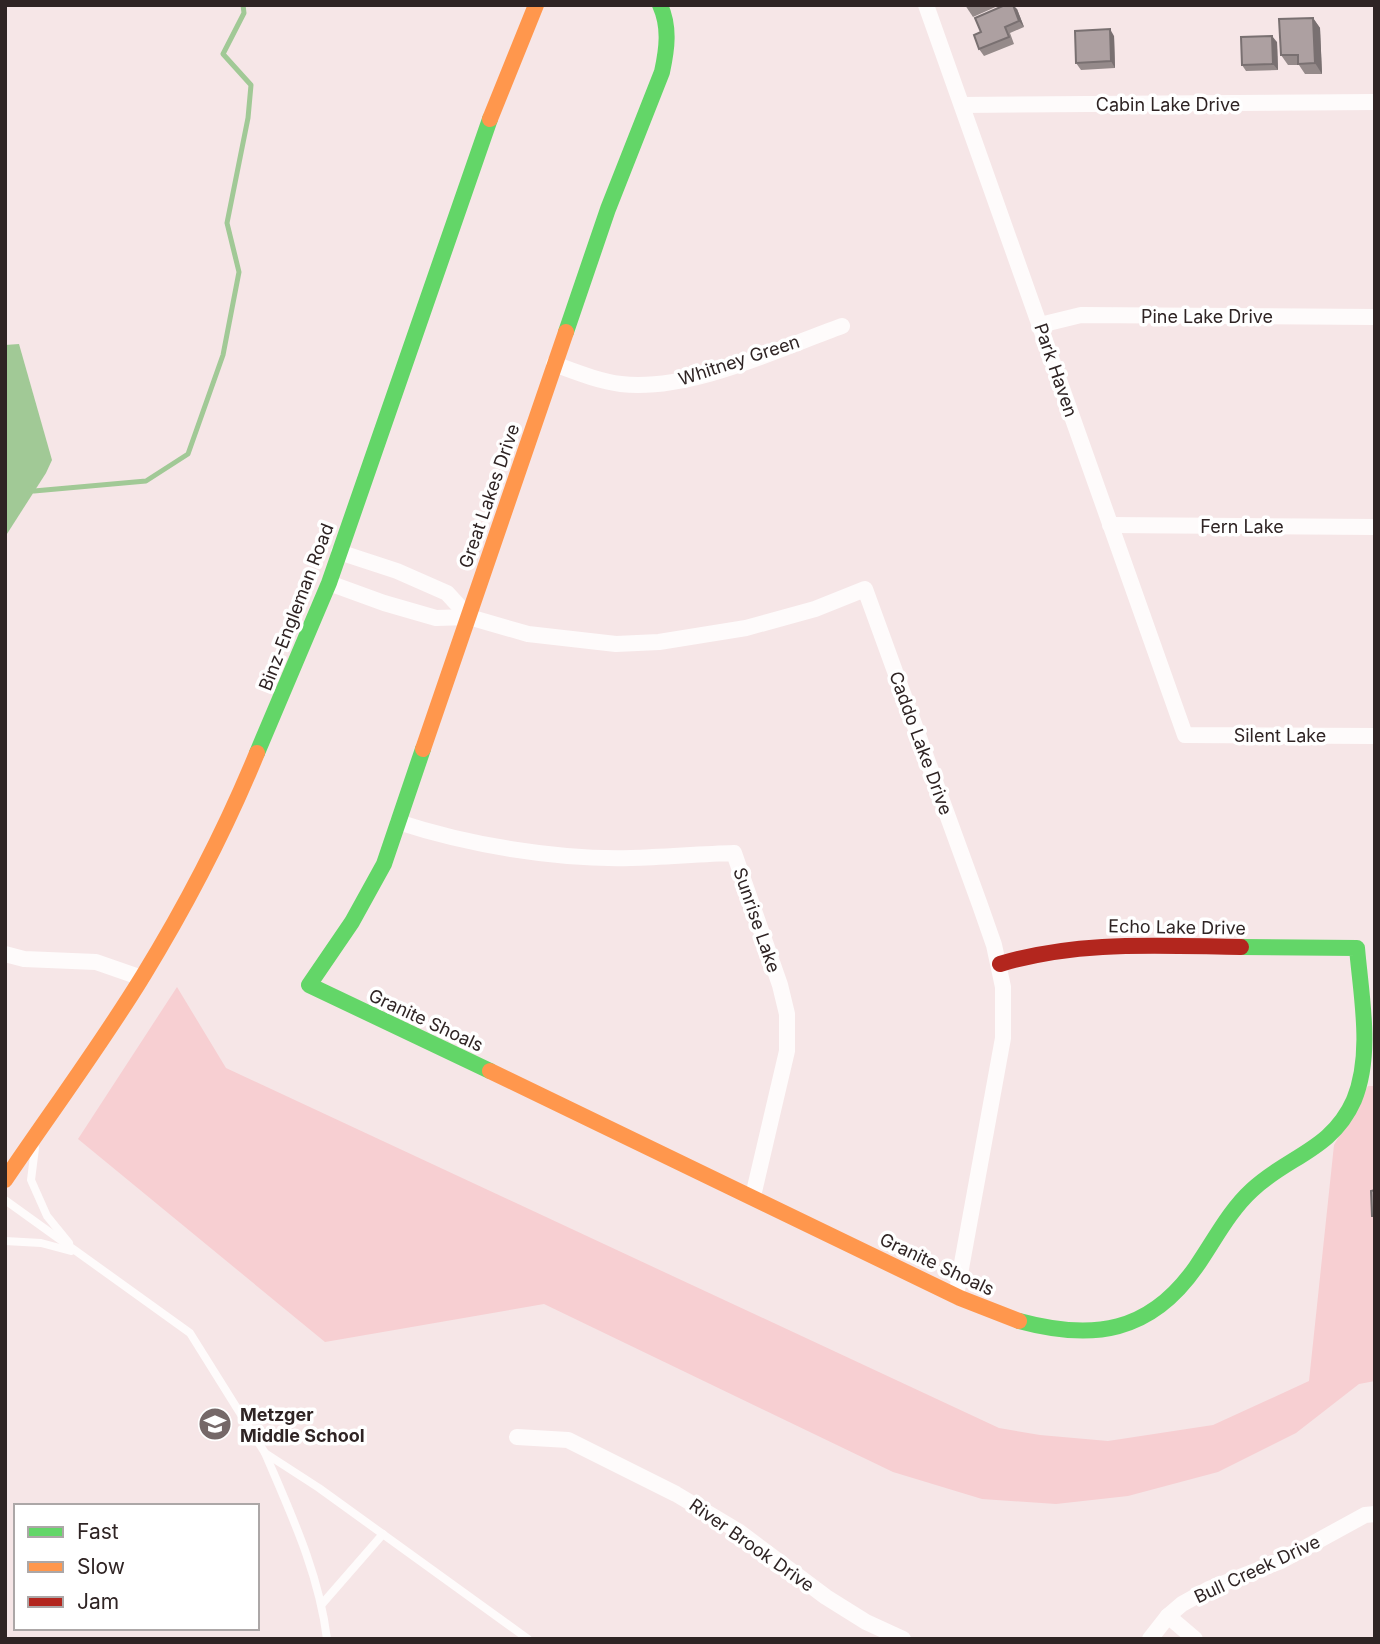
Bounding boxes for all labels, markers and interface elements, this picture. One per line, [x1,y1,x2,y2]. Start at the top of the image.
street label: Cabin Lake Drive [1096,94,1240,115]
street label: Pine Lake Drive [1141,306,1273,327]
street label: Park Haven [1030,320,1082,420]
street label: Whitney Green [676,331,802,389]
street label: Great Lakes Drive [454,421,524,571]
street label: Fern Lake [1200,516,1284,537]
street label: Binz-Engleman Road [254,520,338,694]
street label: Caddo Lake Drive [885,668,957,818]
street label: Silent Lake [1234,725,1326,746]
street label: Sunrise Lake [729,865,785,975]
street label: Echo Lake Drive [1108,915,1246,939]
street label: Granite Shoals [365,984,487,1056]
street label: Granite Shoals [876,1228,998,1300]
place label: Metzger Middle School [240,1404,365,1446]
school or university icon: Metzger Middle School [196,1405,234,1443]
street label: River Brook Drive [686,1494,818,1596]
legend [14,1504,259,1630]
text: Fast [77,1519,119,1544]
street label: Bull Creek Drive [1191,1531,1323,1607]
text: Slow [77,1554,125,1579]
text: Jam [77,1589,119,1614]

